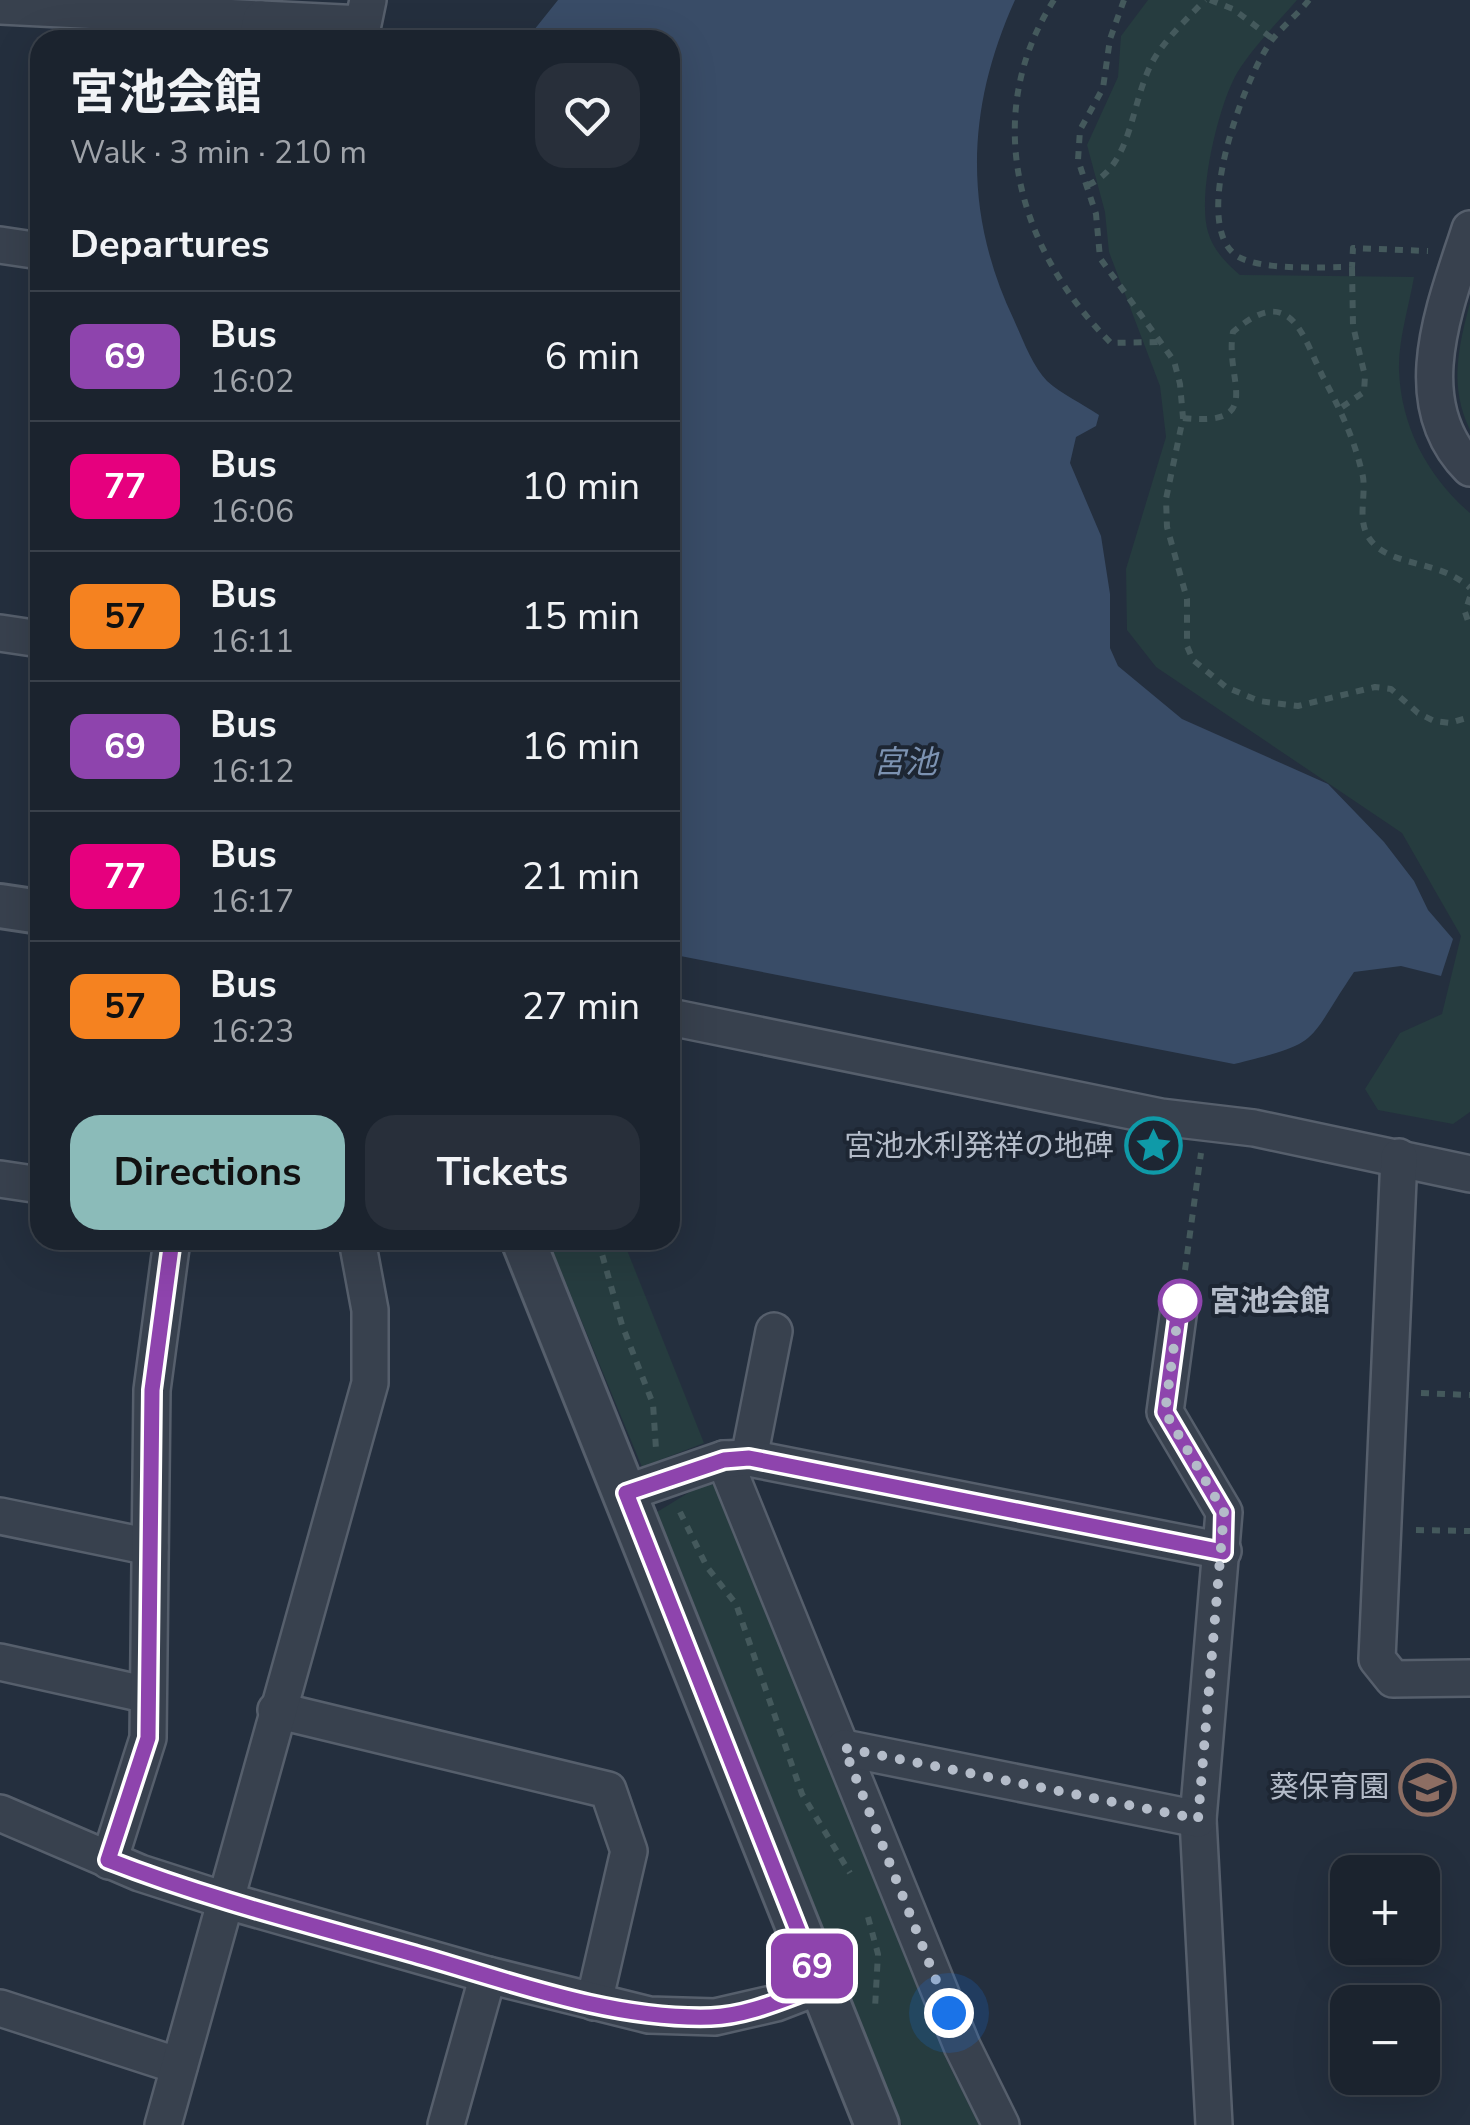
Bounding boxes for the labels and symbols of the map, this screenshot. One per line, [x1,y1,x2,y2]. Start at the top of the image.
water label: 宮池 [873,741,940,784]
place icon: 宮池水利発祥の地碑 [1123,1116,1183,1176]
place label: 宮池水利発祥の地碑 [844,1126,1114,1167]
marker: 宮池会館 [1159,1280,1201,1322]
place label: 宮池会館 [1210,1281,1330,1322]
school or university icon: 葵保育園 [1398,1757,1458,1817]
place label: 葵保育園 [1269,1767,1389,1808]
line badge: 69 [767,1934,857,1998]
your location [924,1988,974,2038]

